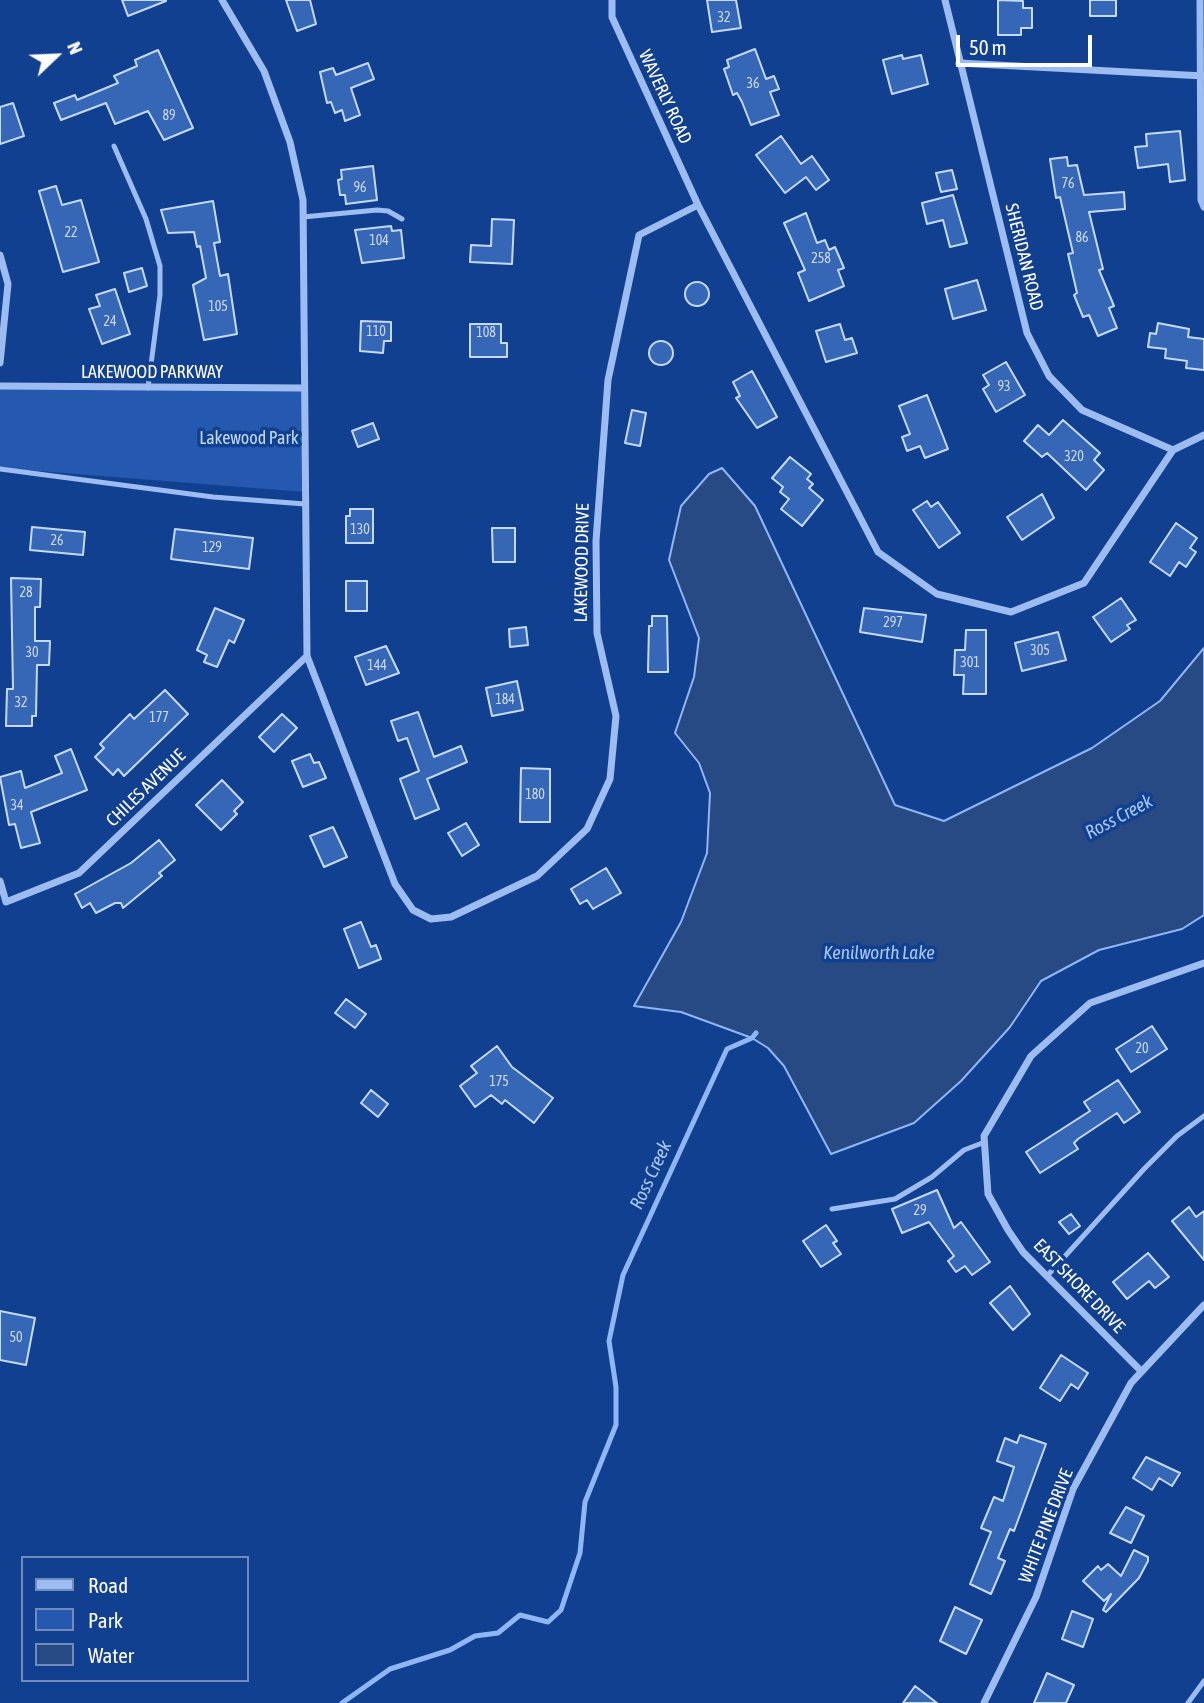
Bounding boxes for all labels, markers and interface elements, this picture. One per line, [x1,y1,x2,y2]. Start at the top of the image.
house number: 32 [717,10,731,26]
north arrow [21,21,91,91]
scale bar [959,21,1096,65]
text: 50 m [969,35,1007,59]
text: N [63,38,88,57]
street label: WAVERLY ROAD [634,47,696,147]
house number: 36 [746,76,760,92]
house number: 89 [162,108,176,124]
house number: 76 [1061,176,1075,192]
house number: 96 [353,180,367,196]
street label: SHERIDAN ROAD [1000,201,1048,313]
house number: 22 [64,225,78,241]
house number: 86 [1075,230,1089,246]
house number: 104 [369,233,389,249]
house number: 258 [811,251,831,267]
house number: 105 [208,299,228,315]
house number: 24 [103,314,117,330]
house number: 110 [366,324,386,340]
house number: 108 [476,325,496,341]
street label: LAKEWOOD PARKWAY [81,361,223,383]
house number: 93 [997,379,1011,395]
park label: Lakewood Park [199,427,299,449]
house number: 320 [1064,449,1084,465]
street label: LAKEWOOD DRIVE [570,503,594,623]
house number: 130 [350,522,370,538]
house number: 26 [50,533,64,549]
house number: 129 [202,540,222,556]
house number: 28 [19,585,33,601]
house number: 297 [883,615,903,631]
house number: 305 [1030,643,1050,659]
house number: 30 [25,645,39,661]
house number: 301 [960,655,980,671]
house number: 144 [367,658,387,674]
house number: 184 [495,692,515,708]
house number: 32 [14,695,28,711]
house number: 177 [149,710,169,726]
street label: CHILES AVENUE [102,745,190,831]
house number: 180 [525,787,545,803]
water label: Ross Creek [1081,790,1157,844]
house number: 34 [10,798,24,814]
water label: Kenilworth Lake [823,942,935,964]
house number: 20 [1135,1041,1149,1057]
house number: 175 [489,1074,509,1090]
water label: Ross Creek [625,1137,677,1213]
house number: 29 [913,1203,927,1219]
street label: EAST SHORE DRIVE [1029,1235,1129,1337]
house number: 50 [9,1330,23,1346]
street label: WHITE PINE DRIVE [1014,1466,1078,1586]
legend [21,1556,248,1682]
text: Road [88,1573,128,1597]
text: Park [88,1608,123,1632]
text: Water [88,1643,134,1667]

